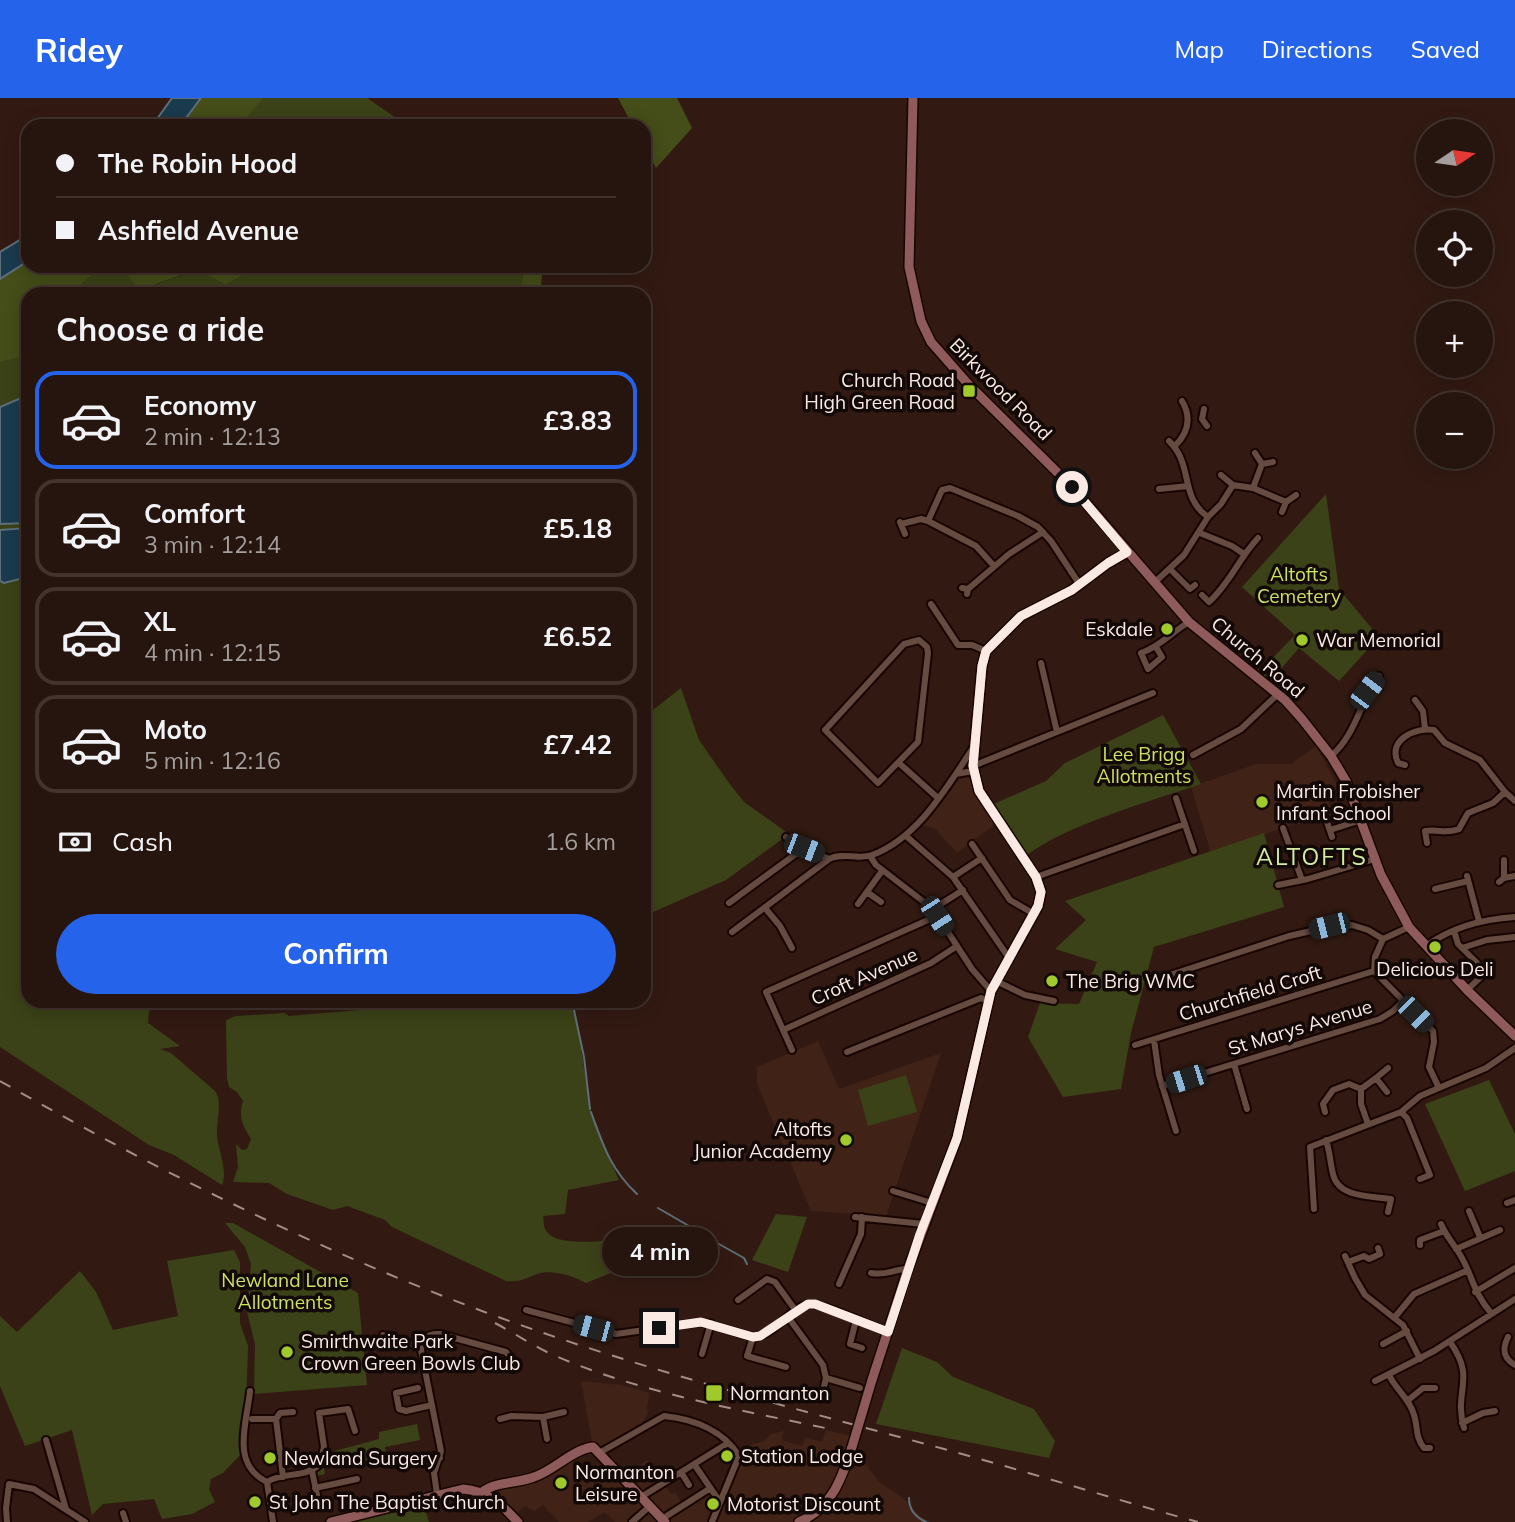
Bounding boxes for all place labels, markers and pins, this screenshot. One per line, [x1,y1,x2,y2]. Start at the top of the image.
place label: Church Road High Green Road [804,368,955,414]
marker: Church Road High Green Road [961,383,977,399]
place label: Eskdale [1085,617,1153,641]
marker: Eskdale [1159,621,1175,637]
place label: War Memorial [1316,628,1441,652]
marker: War Memorial [1294,632,1310,648]
place label: Martin Frobisher Infant School [1276,779,1420,825]
marker: Martin Frobisher Infant School [1254,794,1270,810]
marker: Delicious Deli [1427,939,1443,955]
place label: Delicious Deli [1376,957,1494,981]
place label: The Brig WMC [1066,969,1195,993]
marker: The Brig WMC [1044,973,1060,989]
place label: Altofts Junior Academy [693,1117,832,1163]
marker: Altofts Junior Academy [838,1132,854,1148]
place label: Smirthwaite Park Crown Green Bowls Club [301,1329,520,1375]
marker: Smirthwaite Park Crown Green Bowls Club [279,1344,295,1360]
place label: Normanton [730,1381,830,1405]
marker: Normanton [704,1383,724,1403]
place label: Station Lodge [741,1444,863,1468]
place label: Newland Surgery [284,1446,437,1470]
marker: Station Lodge [719,1448,735,1464]
marker: Newland Surgery [262,1450,278,1466]
place label: Normanton Leisure [575,1460,675,1506]
marker: Normanton Leisure [553,1475,569,1491]
place label: St John The Baptist Church [269,1490,505,1514]
place label: Motorist Discount [727,1492,881,1516]
marker: St John The Baptist Church [247,1494,263,1510]
marker: Motorist Discount [705,1496,721,1512]

